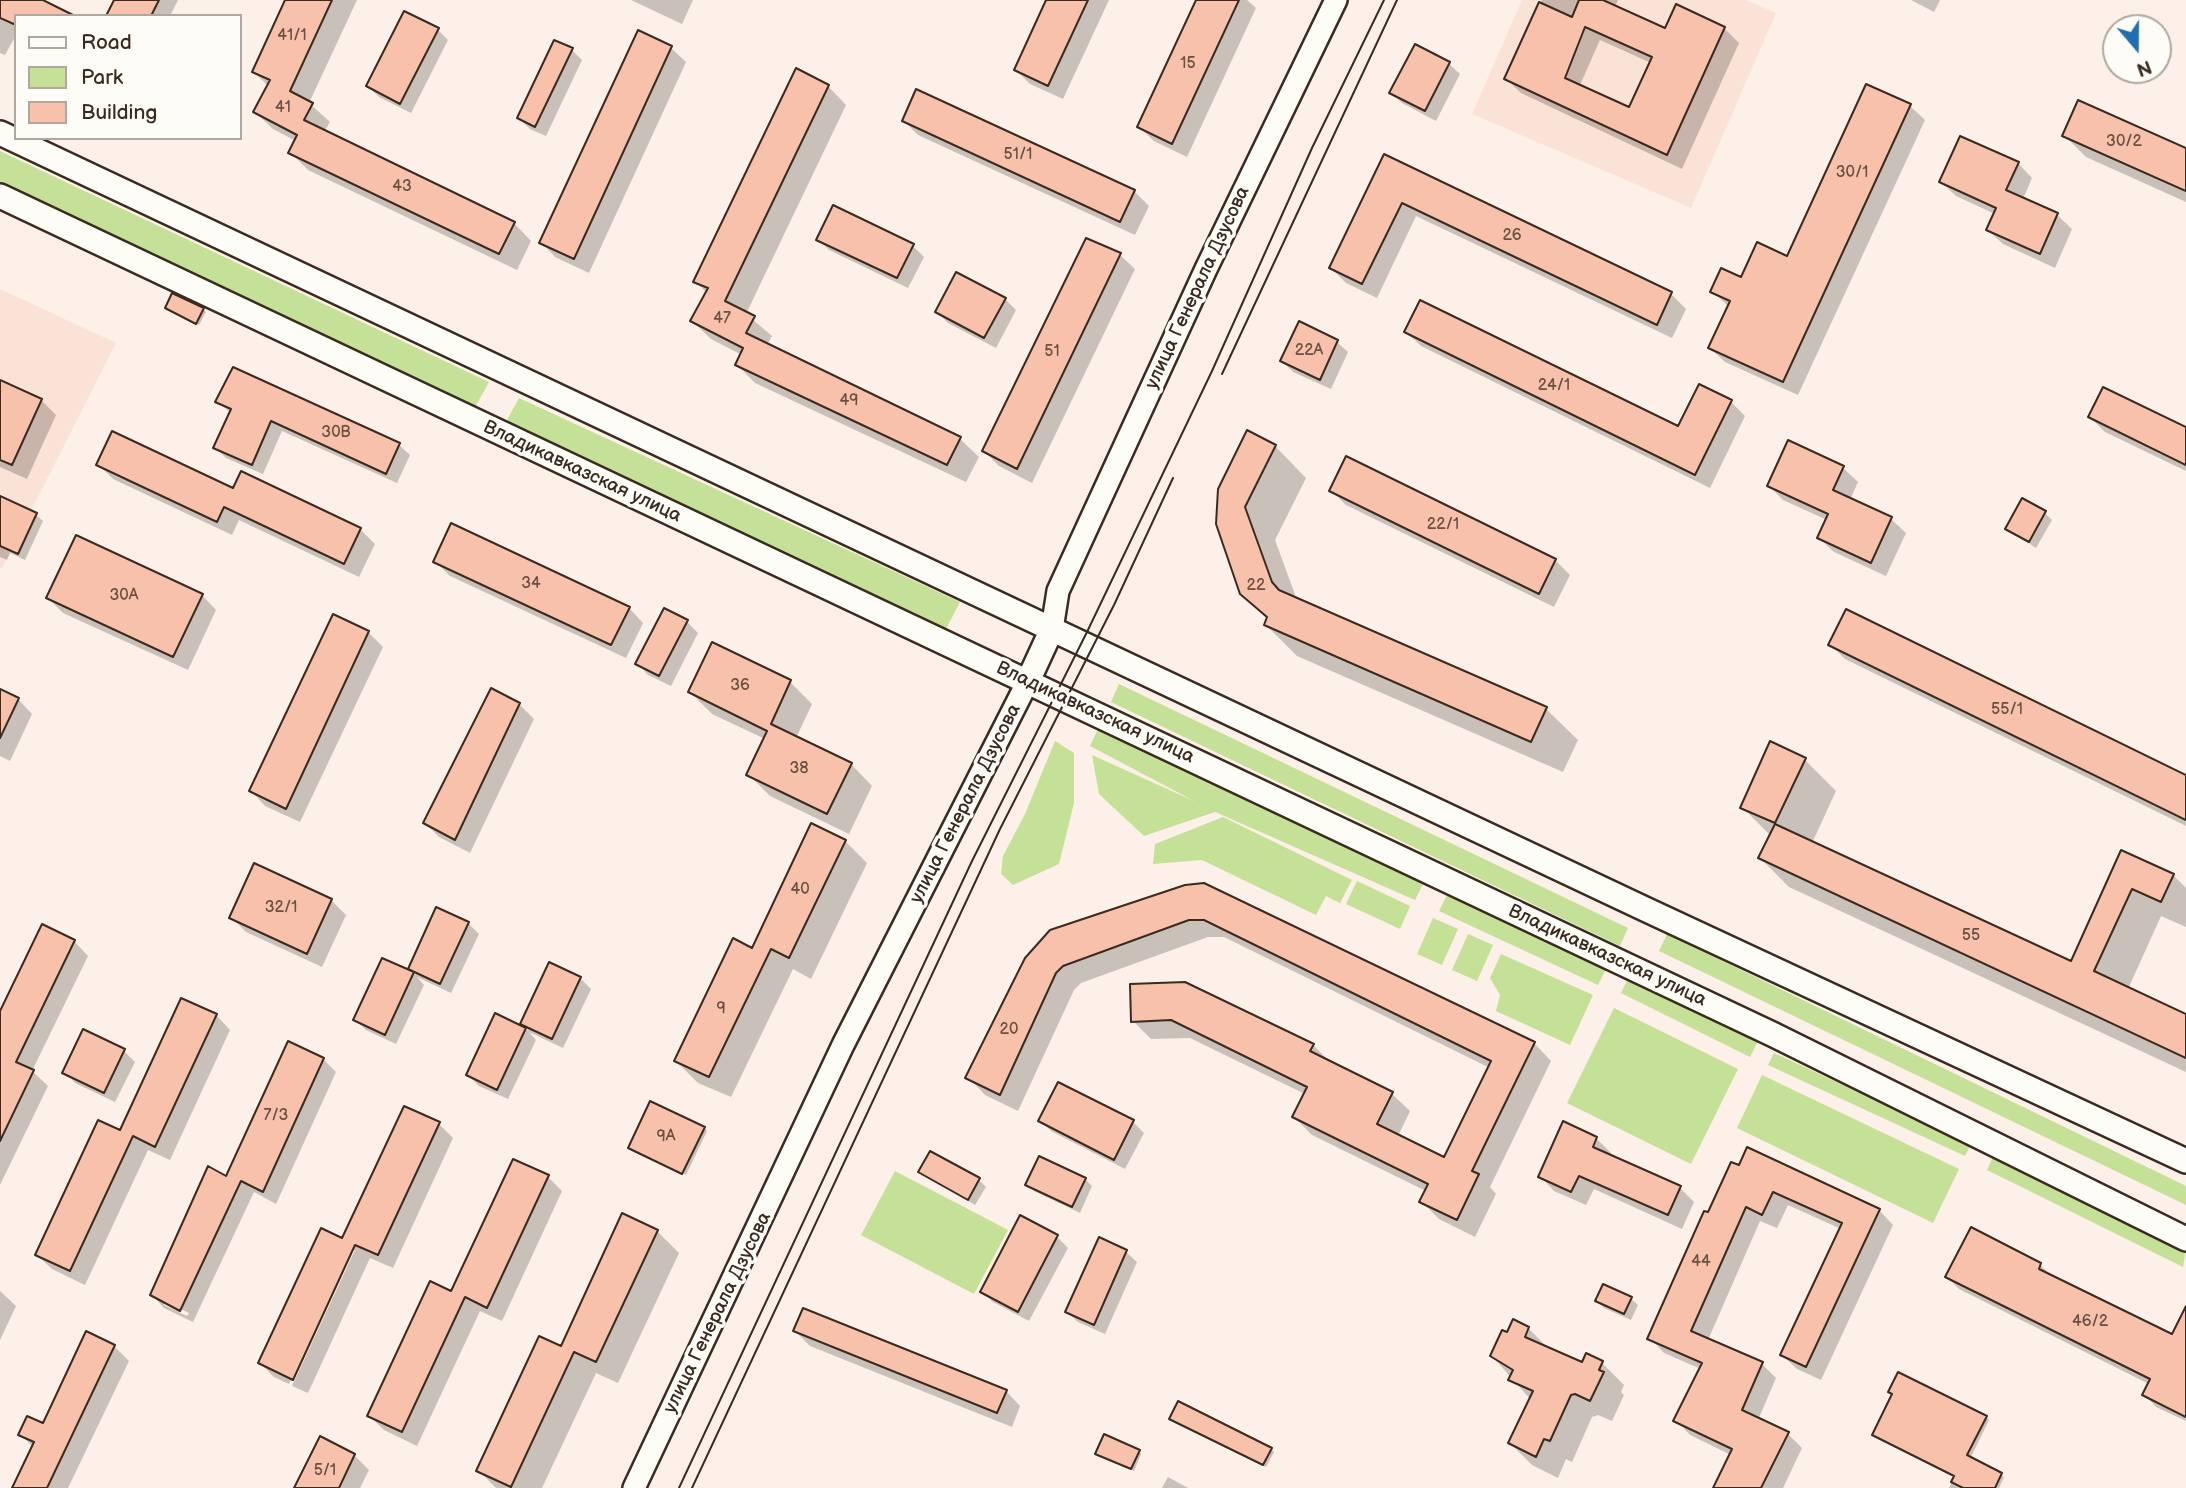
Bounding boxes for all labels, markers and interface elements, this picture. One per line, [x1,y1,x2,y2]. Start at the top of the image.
legend [14,14,242,140]
north arrow [2102,14,2172,84]
house number: 41/1 [277,26,307,46]
text: Road [81,30,132,55]
house number: 15 [1180,54,1196,74]
text: N [2133,54,2154,81]
text: Park [81,65,123,90]
house number: 41 [275,98,291,118]
text: Building [81,100,157,125]
house number: 30/2 [2106,132,2142,152]
house number: 51/1 [1004,145,1032,165]
house number: 30/1 [1836,163,1868,183]
house number: 43 [392,177,412,197]
street label: улица Генерала Дзусова [1141,183,1255,393]
house number: 26 [1502,226,1522,246]
house number: 47 [713,309,731,329]
house number: 22А [1295,341,1323,361]
house number: 51 [1044,342,1060,362]
house number: 24/1 [1538,376,1570,396]
house number: 49 [839,391,859,411]
street label: Владикавказская улица [479,416,685,528]
house number: 30В [321,423,351,443]
house number: 22/1 [1427,515,1459,535]
house number: 34 [521,574,541,594]
house number: 22 [1247,576,1265,596]
house number: 30А [110,586,138,606]
street label: Владикавказская улица [992,657,1198,769]
house number: 36 [730,676,750,696]
street label: улица Генерала Дзусова [906,700,1026,908]
house number: 55/1 [1991,700,2023,720]
house number: 38 [789,759,809,779]
house number: 40 [790,880,810,900]
house number: 32/1 [265,898,297,918]
street label: Владикавказская улица [1504,900,1710,1012]
house number: 55 [1962,926,1980,946]
house number: 9 [716,999,726,1019]
house number: 20 [1000,1020,1018,1040]
house number: 7/3 [264,1106,288,1126]
house number: 9А [657,1127,675,1147]
street label: улица Генерала Дзусова [659,1209,777,1417]
house number: 44 [1691,1252,1711,1272]
house number: 46/2 [2072,1312,2108,1332]
house number: 5/1 [314,1461,336,1481]

